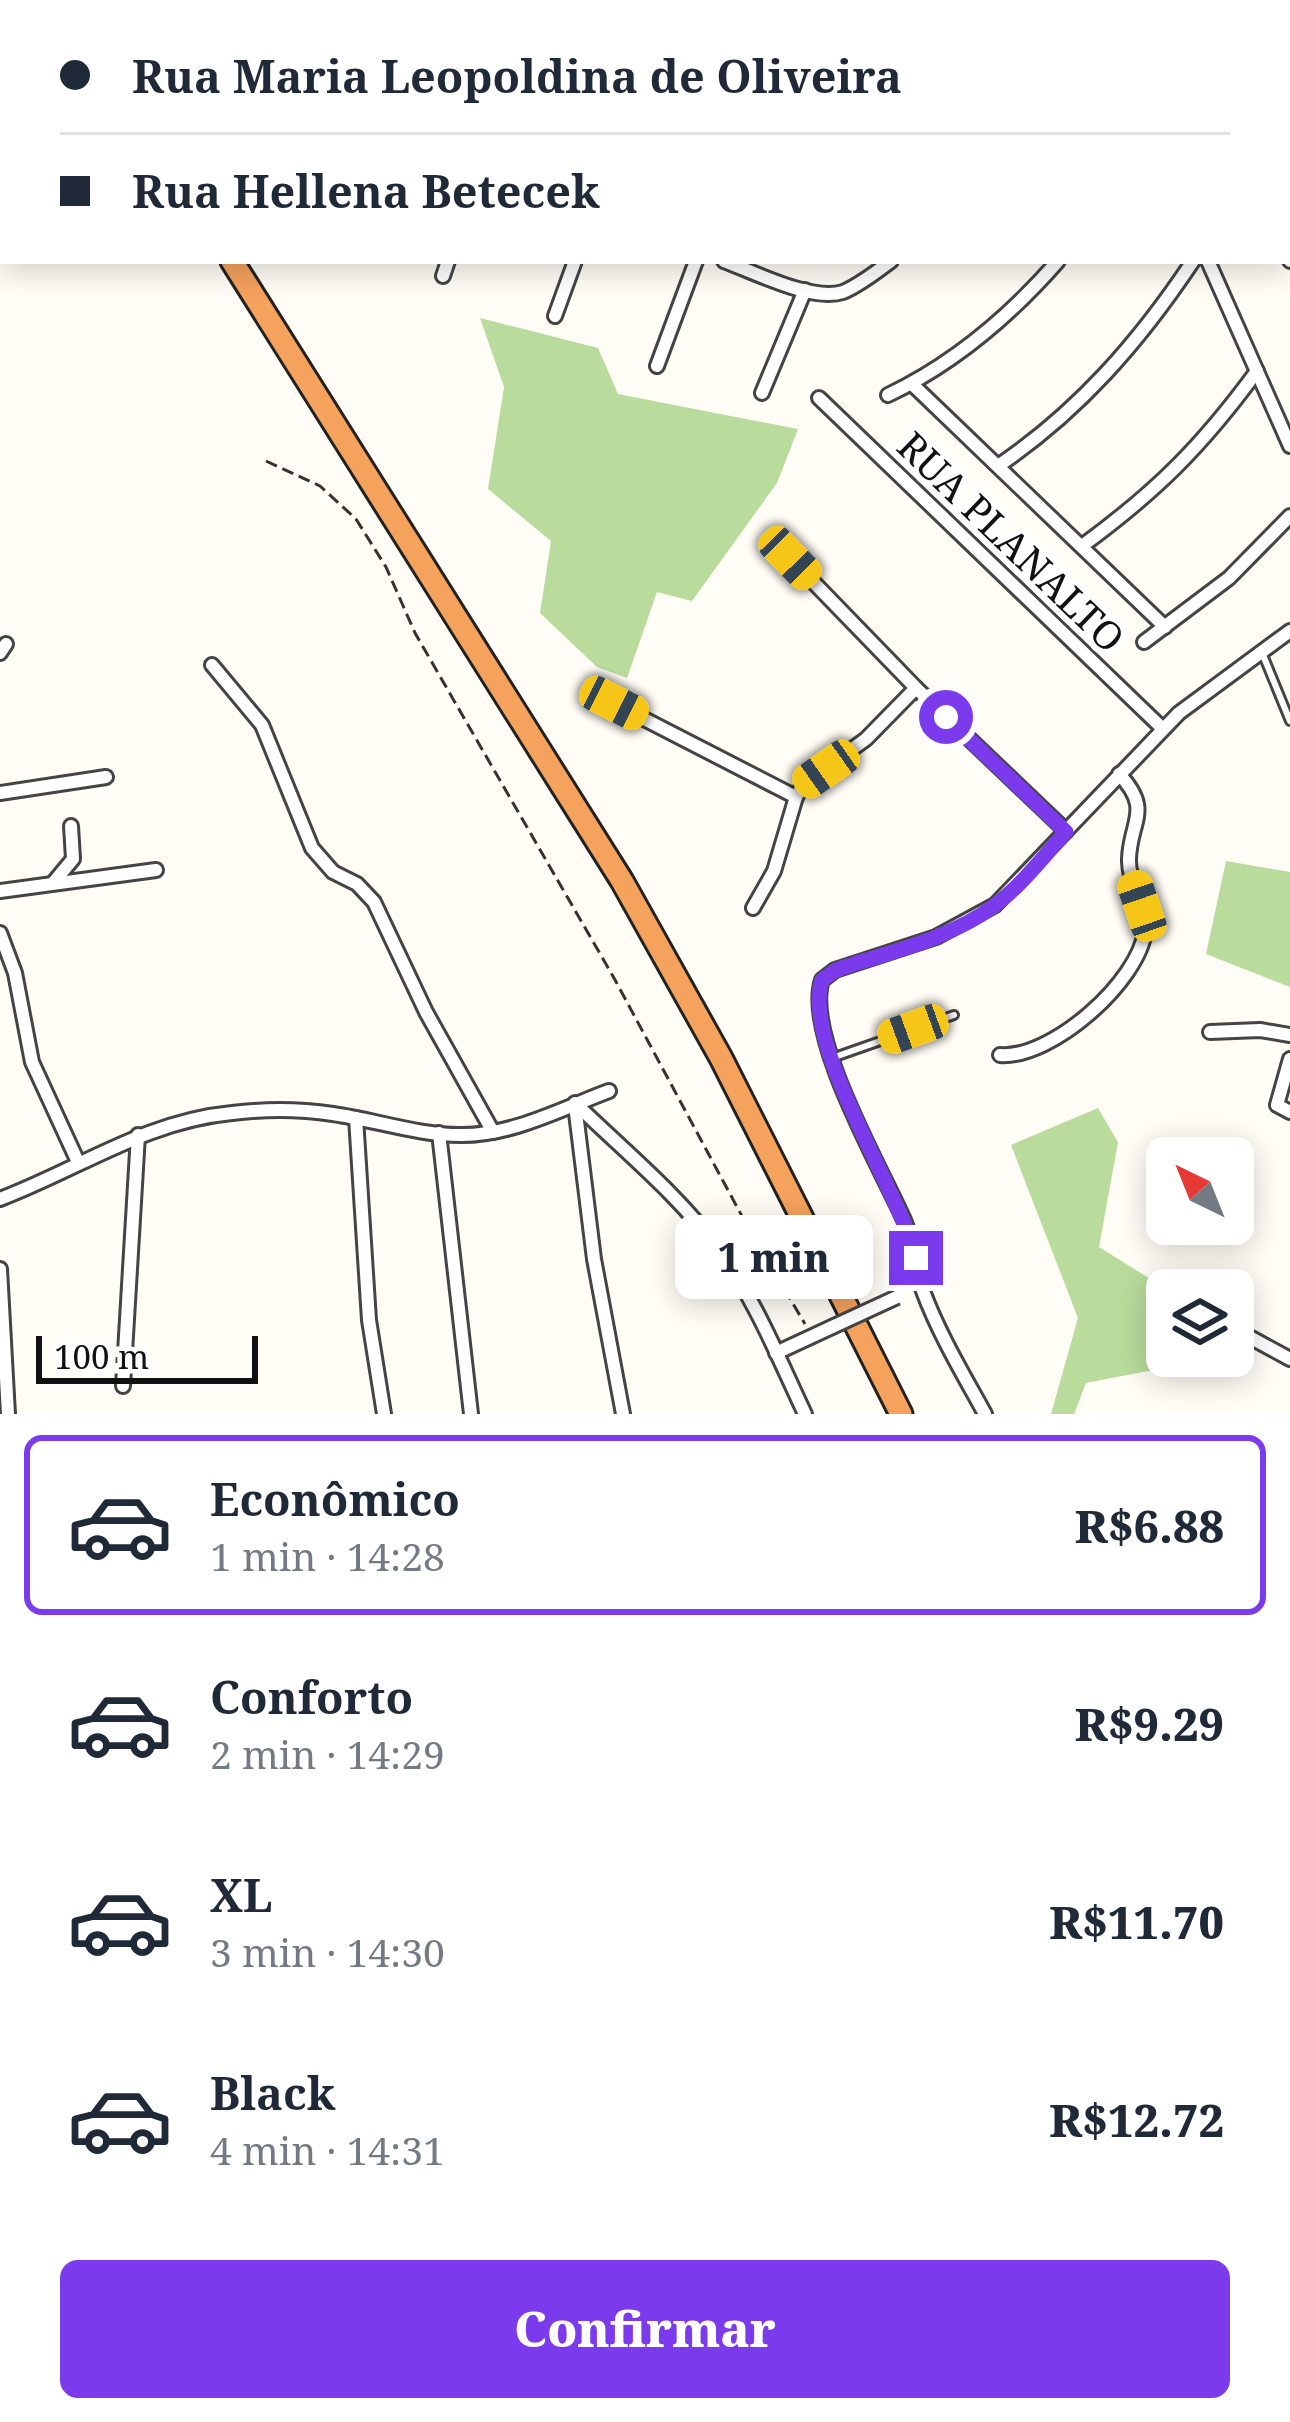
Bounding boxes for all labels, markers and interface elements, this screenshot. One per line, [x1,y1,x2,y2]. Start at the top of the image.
text: Rua Maria Leopoldina de Oliveira [132,45,902,106]
text: Rua Hellena Betecek [132,160,600,221]
street label: RUA PLANALTO [887,419,1137,663]
car [752,520,828,596]
car [574,671,654,735]
route start [919,690,973,744]
car [786,734,866,804]
car [1113,866,1171,946]
car [873,1000,953,1058]
north arrow [1146,1137,1254,1245]
map controls [1146,1137,1254,1377]
callout: 1 min [676,1216,874,1300]
text: 1 min [718,1230,830,1283]
route end [889,1231,943,1285]
button: layers [1146,1269,1254,1377]
scale bar [36,1330,258,1383]
text: 100 m [54,1334,149,1379]
text: Econômico [210,1468,460,1529]
icon: car [66,1471,174,1579]
text: R$6.88 [1075,1495,1224,1556]
text: 1 min · 14:28 [210,1529,445,1582]
text: Conforto [210,1666,413,1727]
icon: car [66,1669,174,1777]
text: R$9.29 [1075,1693,1224,1754]
text: 2 min · 14:29 [210,1727,445,1780]
text: XL [210,1864,272,1925]
icon: car [66,1867,174,1975]
text: R$11.70 [1049,1891,1224,1952]
text: 3 min · 14:30 [210,1925,445,1978]
text: Black [210,2062,335,2123]
icon: car [66,2065,174,2173]
text: R$12.72 [1049,2089,1224,2150]
text: 4 min · 14:31 [210,2123,445,2176]
button: Confirmar [60,2260,1230,2398]

